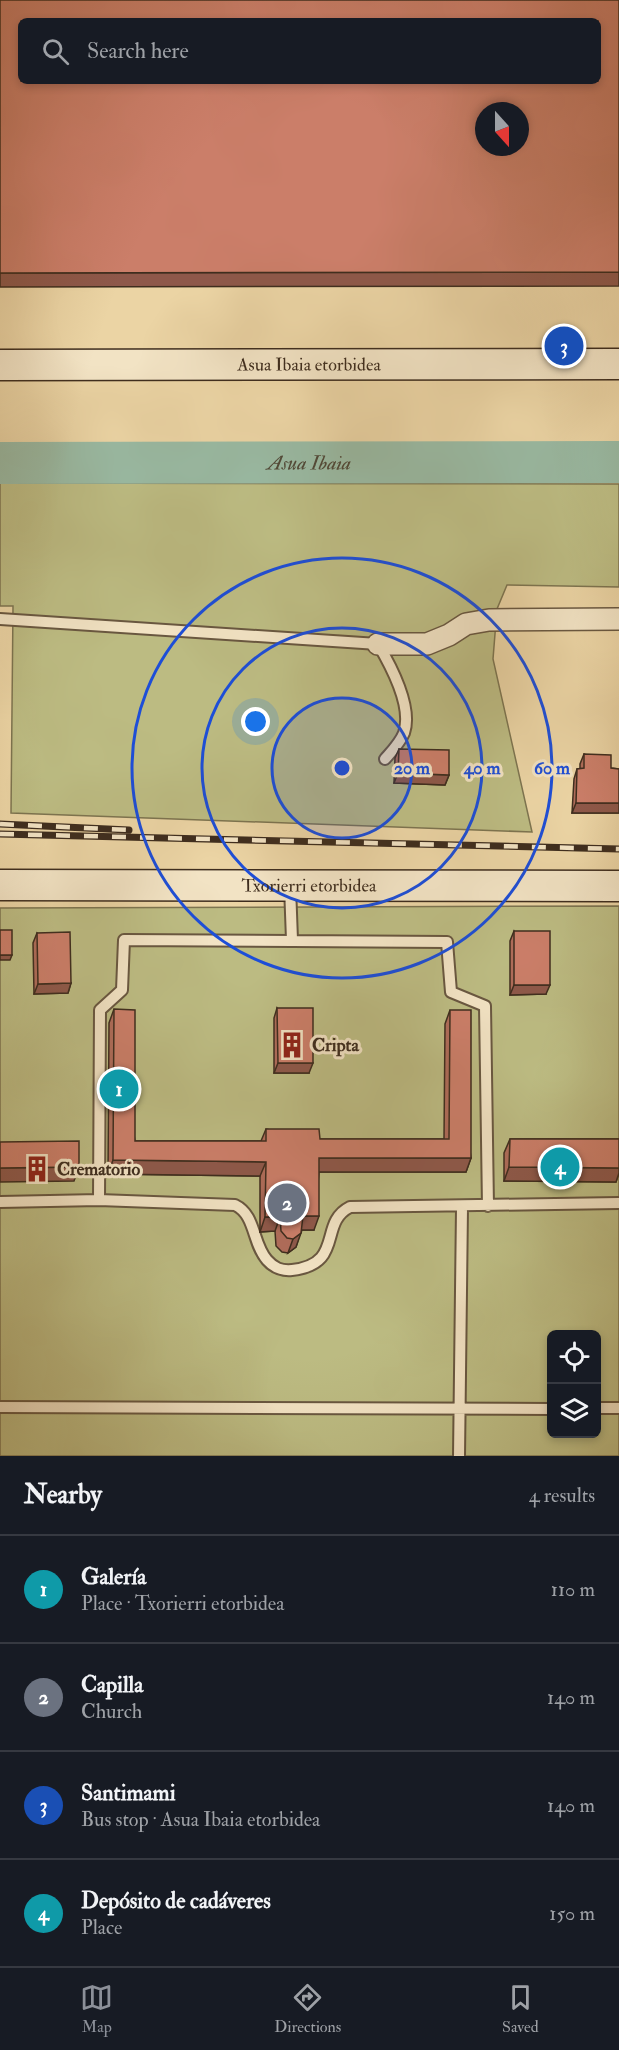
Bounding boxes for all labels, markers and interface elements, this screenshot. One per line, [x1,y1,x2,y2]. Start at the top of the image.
search box [18,18,601,84]
icon: search [39,35,72,68]
text: Search here [87,37,189,65]
north arrow [475,102,529,156]
pin: 3 [544,324,584,368]
street label: Asua Ibaia etorbidea [236,353,381,377]
water label: Asua Ibaia [265,450,351,476]
your location [241,707,270,736]
text: 20 m [394,757,431,780]
text: 40 m [463,757,501,780]
text: 60 m [534,757,571,780]
centre of rings [332,758,352,778]
street label: Txorierri etorbidea [242,874,377,898]
building icon: Cripta [277,1030,307,1060]
place label: Cripta [312,1034,359,1057]
pin: 1 [100,1066,138,1112]
pin: 4 [540,1144,580,1190]
building icon: Crematorio [22,1154,52,1184]
place label: Crematorio [57,1158,140,1181]
pin: 2 [268,1180,306,1226]
map controls [547,1330,601,1438]
button: locate [547,1330,601,1384]
button: layers [547,1384,601,1438]
text: Nearby [24,1479,102,1511]
text: 4 results [529,1483,595,1508]
text: Galería [81,1563,146,1591]
text: 1 [40,1577,47,1602]
text: 110 m [551,1577,595,1602]
text: Place · Txorierri etorbidea [81,1591,284,1616]
text: Capilla [81,1671,143,1699]
text: 2 [38,1685,49,1710]
text: 140 m [547,1685,595,1710]
text: Church [81,1699,142,1724]
text: Santimami [81,1779,176,1807]
text: 3 [40,1793,47,1818]
text: 140 m [547,1793,595,1818]
text: Bus stop · Asua Ibaia etorbidea [81,1807,320,1832]
text: Depósito de cadáveres [81,1887,271,1915]
text: 4 [38,1901,49,1926]
text: 150 m [549,1901,595,1926]
text: Place [81,1915,122,1940]
tab: Map [80,1981,113,2037]
tab: Directions [274,1981,341,2037]
tab: Saved [502,1981,539,2037]

